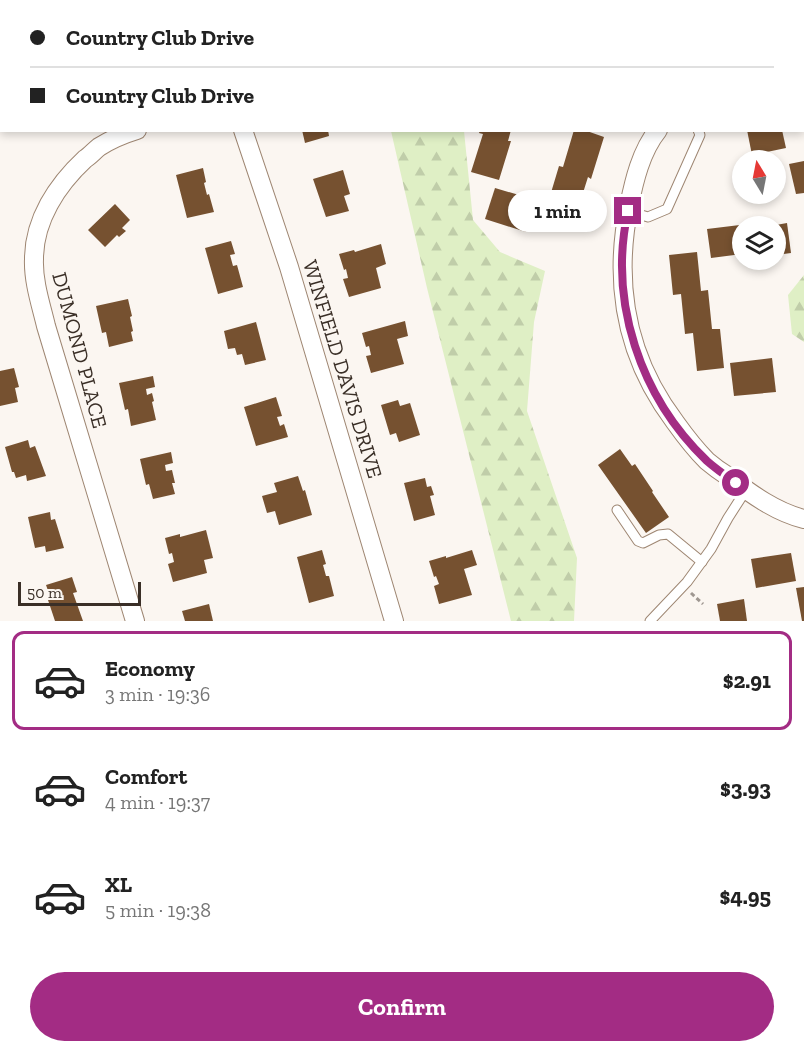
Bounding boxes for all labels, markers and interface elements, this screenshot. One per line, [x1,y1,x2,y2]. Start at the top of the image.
text: Country Club Drive [66,24,254,51]
text: Country Club Drive [66,82,254,109]
north arrow [732,150,786,204]
map controls [732,150,786,270]
callout: 1 min [508,190,607,232]
route end [614,197,641,224]
text: 1 min [534,199,581,223]
button: layers [732,216,786,270]
street label: WINFIELD DAVIS DRIVE [298,257,388,481]
street label: DUMOND PLACE [47,269,113,431]
route start [722,469,749,496]
scale bar [18,579,141,606]
text: 50 m [27,583,62,602]
icon: car [33,654,87,708]
text: Economy [105,655,195,682]
text: $2.91 [723,667,771,694]
text: 3 min · 19:36 [105,682,210,706]
icon: car [33,762,87,816]
text: Comfort [105,763,187,790]
text: $3.93 [720,775,771,802]
text: 4 min · 19:37 [105,790,210,814]
icon: car [33,870,87,924]
text: XL [105,871,132,898]
text: $4.95 [719,883,771,910]
text: 5 min · 19:38 [105,898,211,922]
button: Confirm [30,972,774,1041]

